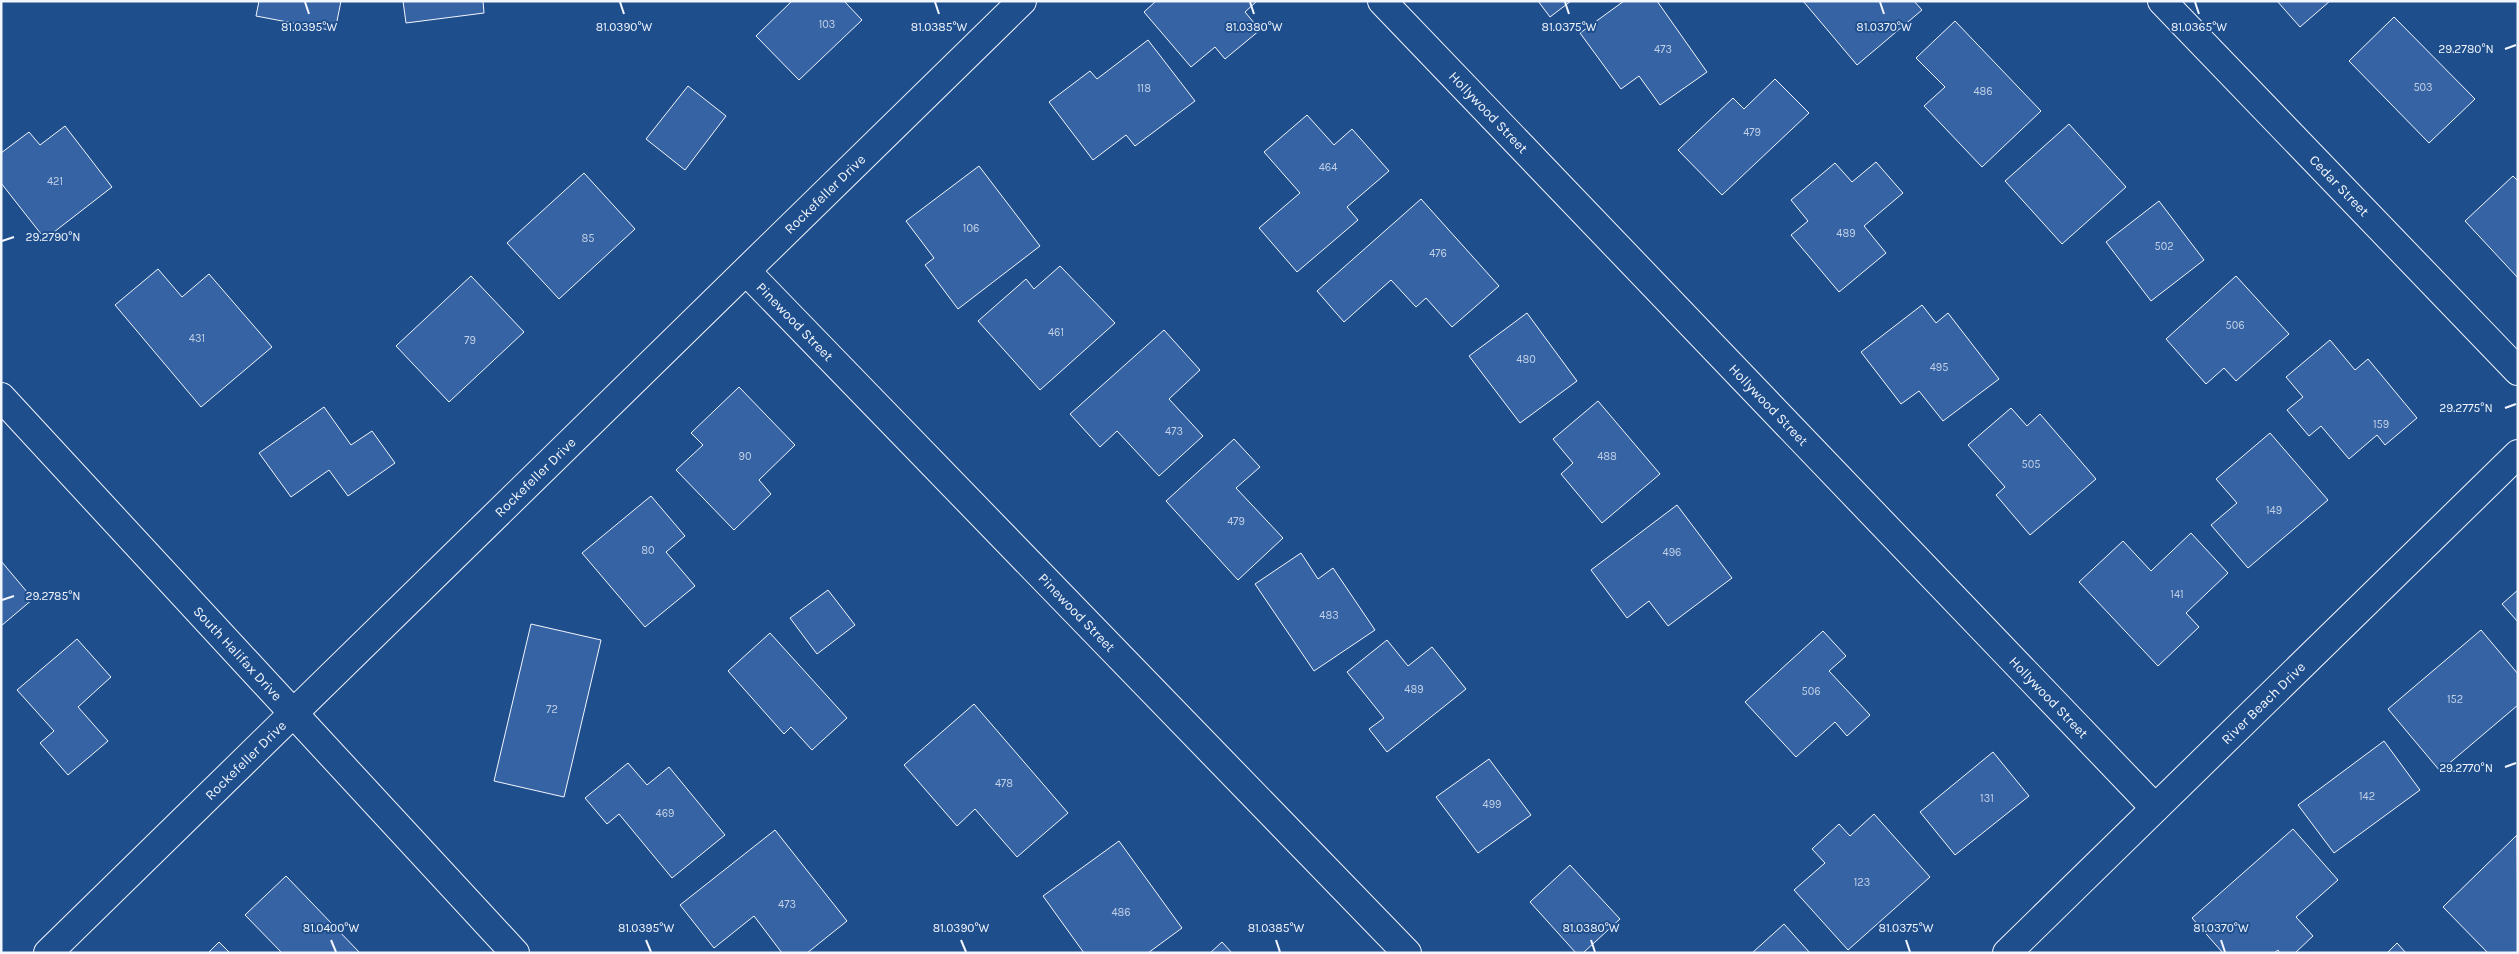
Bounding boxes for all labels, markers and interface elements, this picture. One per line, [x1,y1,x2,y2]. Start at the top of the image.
house number: 103 [819,18,835,31]
text: 81.0395°W [281,20,337,34]
text: 81.0390°W [596,20,653,34]
text: 81.0385°W [911,20,968,34]
text: 81.0380°W [1225,20,1283,34]
text: 81.0375°W [1542,20,1597,34]
text: 81.0370°W [1856,20,1912,34]
text: 81.0365°W [2171,20,2227,34]
text: 29.2780°N [2438,42,2494,56]
house number: 473 [1654,43,1672,56]
street label: Hollywood Street [1445,68,1531,157]
house number: 503 [2413,81,2433,94]
house number: 118 [1137,82,1151,95]
house number: 486 [1973,85,1993,98]
house number: 479 [1743,126,1761,139]
street label: Rockefeller Drive [781,151,869,238]
street label: Cedar Street [2306,152,2373,220]
house number: 464 [1319,161,1337,174]
house number: 421 [47,175,63,188]
house number: 106 [963,222,979,235]
house number: 489 [1836,227,1856,240]
text: 29.2790°N [25,230,81,244]
house number: 85 [582,232,594,245]
house number: 502 [2154,240,2174,253]
house number: 476 [1429,247,1447,260]
street label: Pinewood Street [753,279,837,365]
house number: 506 [2225,319,2245,332]
house number: 461 [1048,326,1064,339]
house number: 431 [189,332,205,345]
house number: 79 [464,334,476,347]
house number: 480 [1516,353,1536,366]
street label: Hollywood Street [1725,361,1811,450]
house number: 495 [1930,361,1948,374]
text: 29.2775°N [2439,401,2493,415]
house number: 159 [2373,418,2389,431]
house number: 473 [1165,425,1183,438]
street label: Rockefeller Drive [491,434,579,521]
house number: 90 [739,450,751,463]
house number: 488 [1597,450,1617,463]
house number: 505 [2022,458,2040,471]
house number: 149 [2266,504,2282,517]
house number: 479 [1227,515,1245,528]
house number: 80 [641,544,655,557]
house number: 496 [1663,546,1681,559]
street label: Pinewood Street [1035,570,1119,656]
house number: 141 [2170,588,2184,601]
text: 29.2785°N [25,589,81,603]
street label: South Halifax Drive [190,603,285,704]
house number: 483 [1319,609,1339,622]
street label: Hollywood Street [2005,653,2092,742]
street label: River Beach Drive [2218,658,2309,748]
house number: 489 [1404,683,1424,696]
house number: 506 [1801,685,1821,698]
house number: 152 [2447,693,2463,706]
house number: 72 [546,703,558,716]
street label: Rockefeller Drive [202,717,290,804]
text: 29.2770°N [2439,761,2493,775]
house number: 478 [995,777,1013,790]
house number: 142 [2359,790,2375,803]
house number: 131 [1980,792,1994,805]
house number: 499 [1483,798,1501,811]
house number: 469 [656,807,674,820]
house number: 123 [1854,876,1870,889]
house number: 473 [778,898,796,911]
house number: 486 [1111,906,1131,919]
text: 81.0400°W [303,921,359,935]
text: 81.0395°W [618,921,674,935]
text: 81.0390°W [933,921,990,935]
text: 81.0385°W [1248,921,1305,935]
text: 81.0380°W [1562,921,1620,935]
text: 81.0375°W [1879,921,1934,935]
text: 81.0370°W [2193,921,2249,935]

